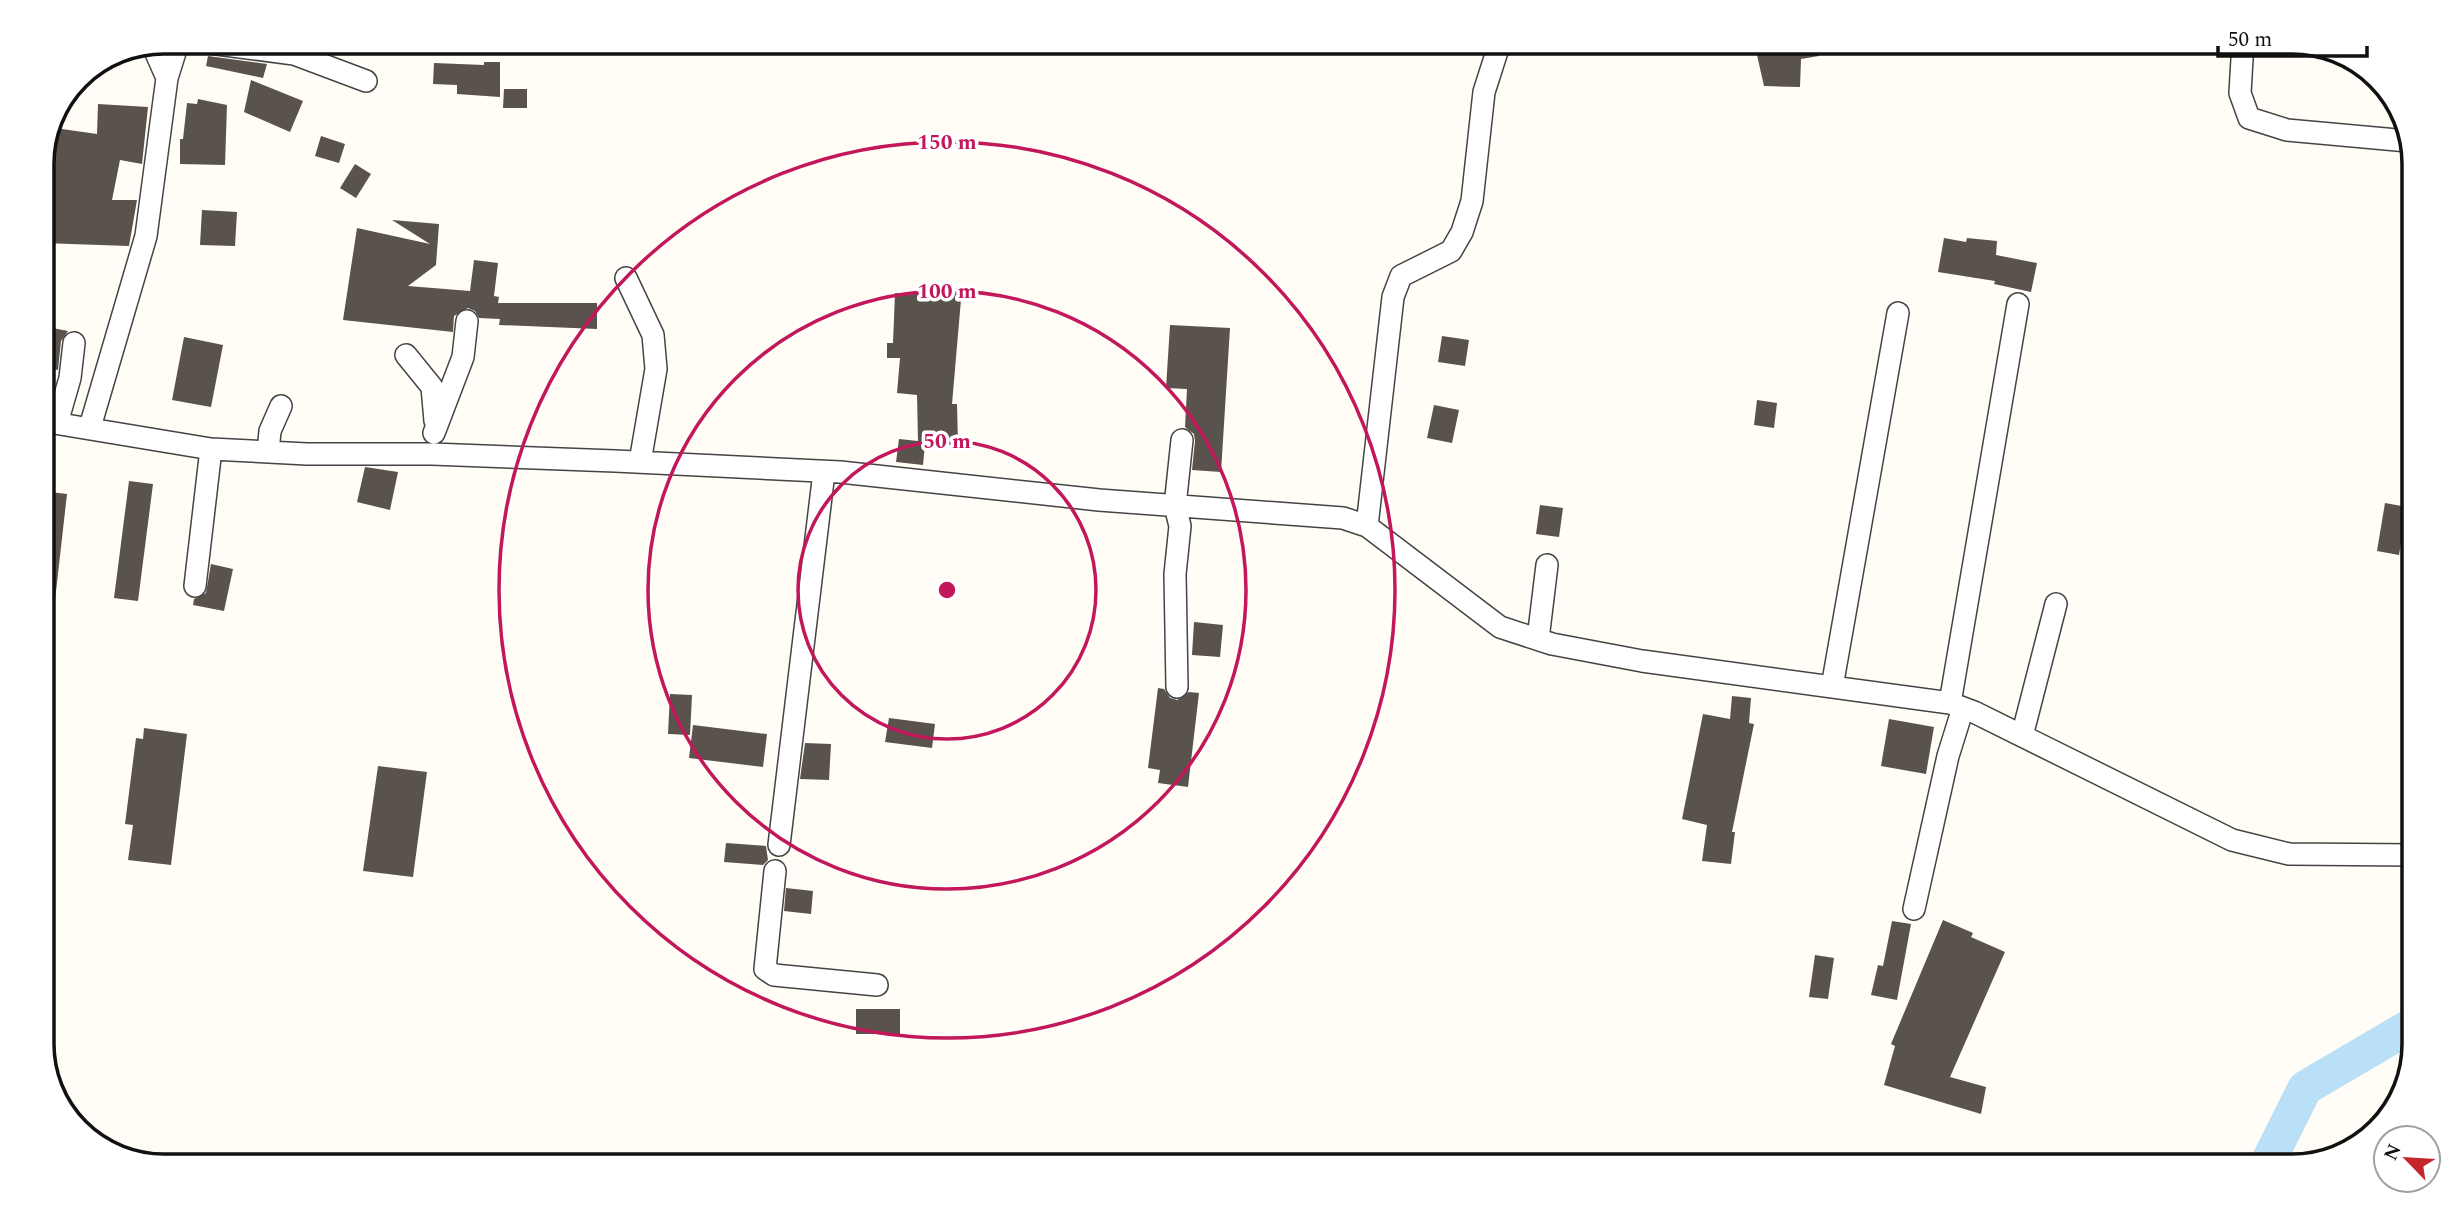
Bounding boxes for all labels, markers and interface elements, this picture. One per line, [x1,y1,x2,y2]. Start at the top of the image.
scale bar [2218,14,2367,58]
text: 50 m [2228,24,2272,56]
text: 150 m [917,127,977,159]
text: 100 m [917,276,977,308]
text: 50 m [923,426,971,458]
centre of rings [935,578,959,602]
north arrow [2372,1124,2442,1194]
text: N [2377,1139,2409,1166]

